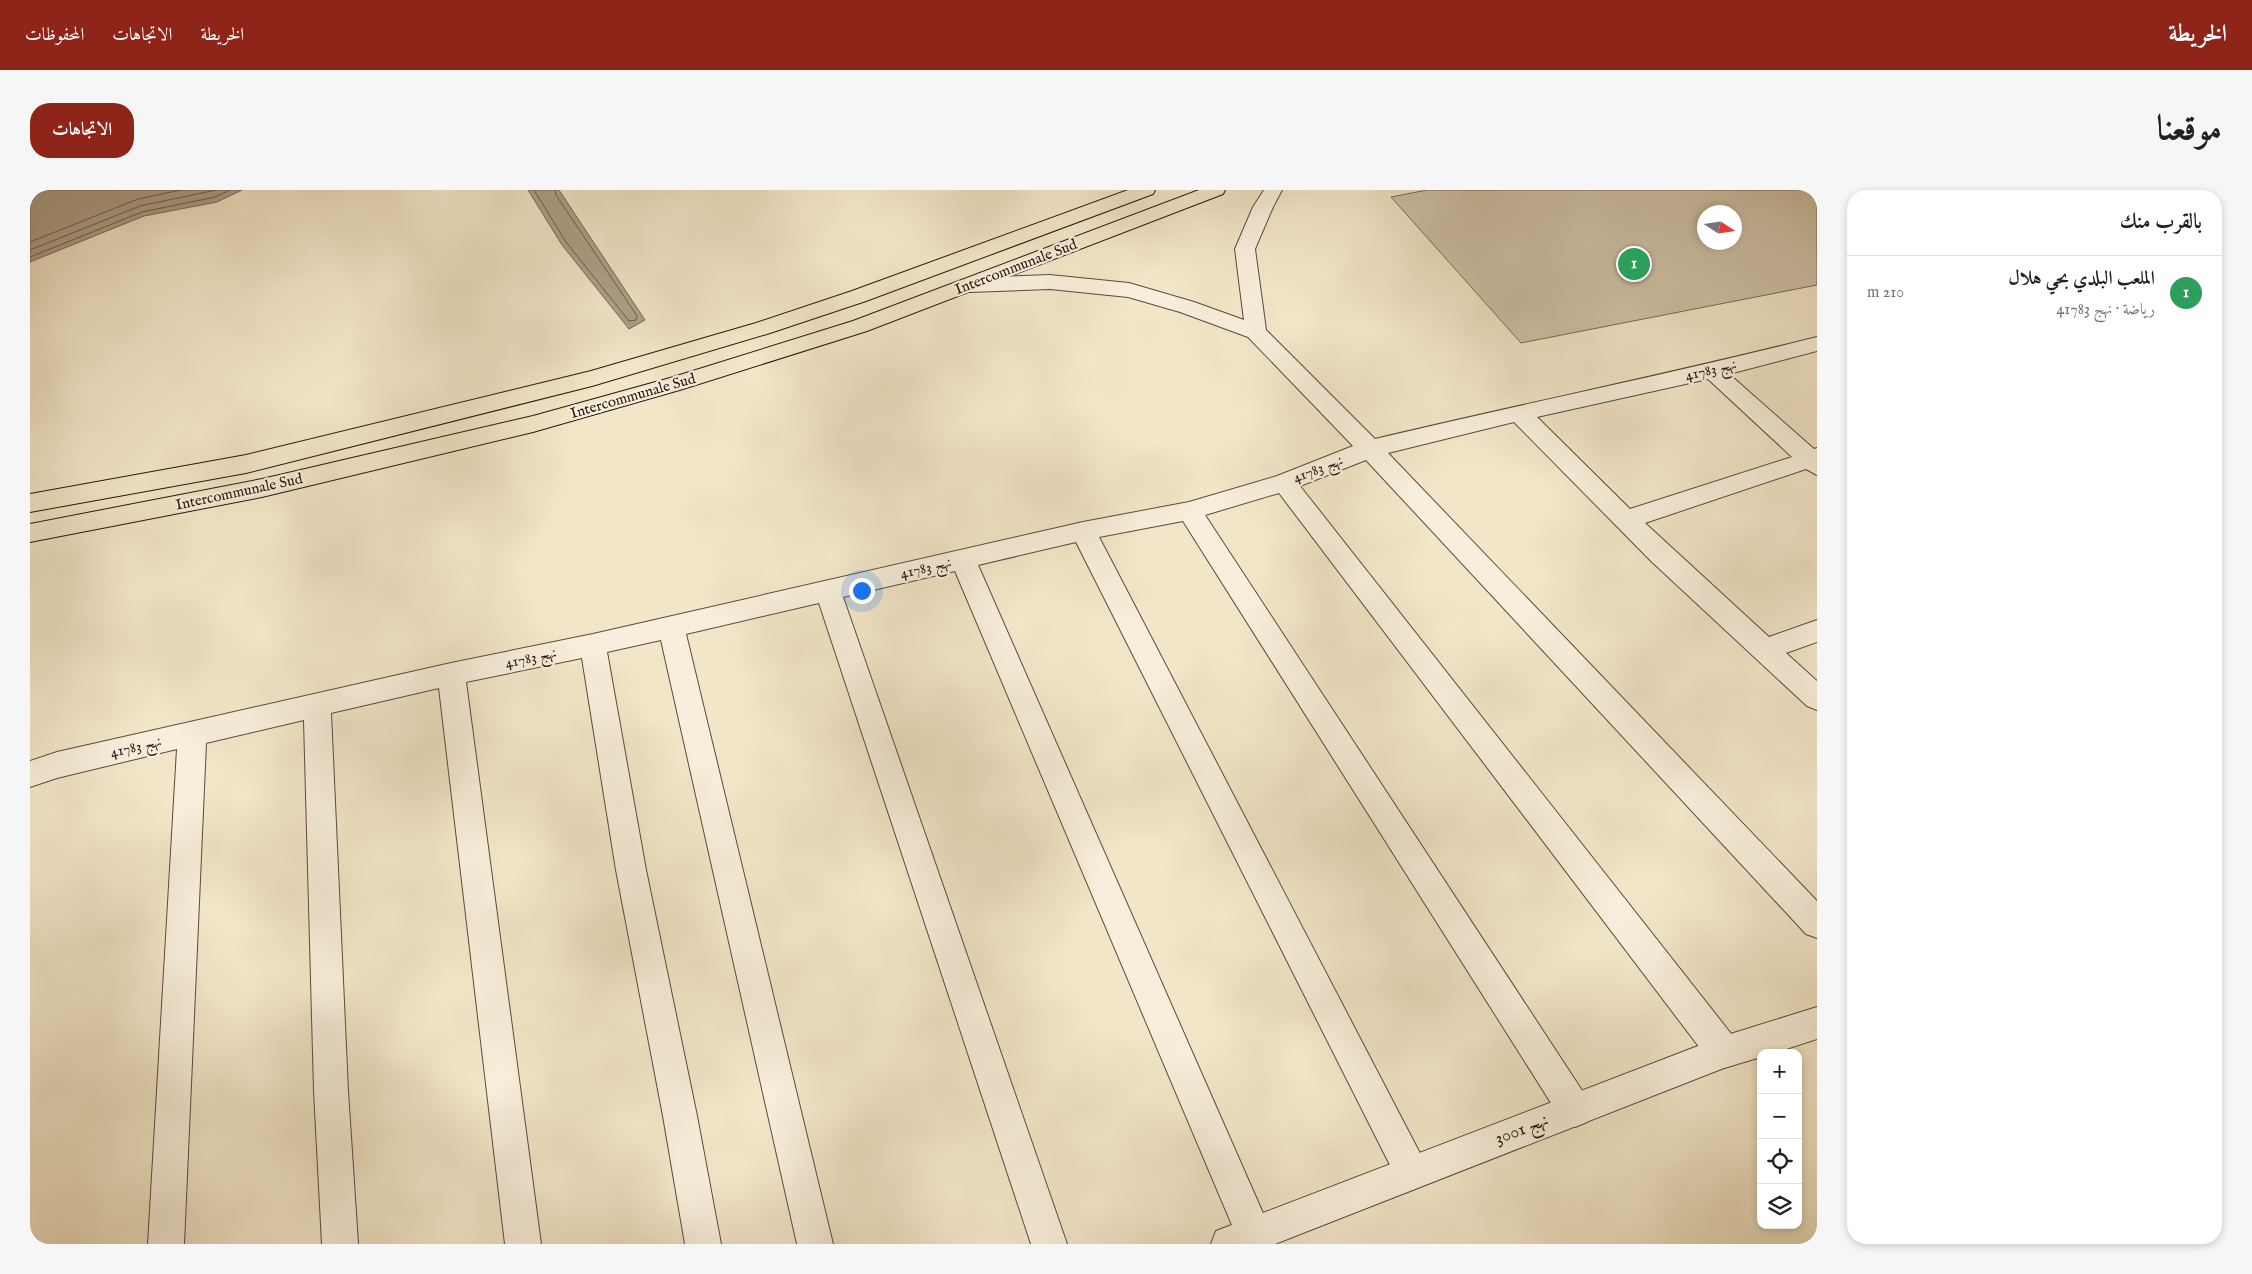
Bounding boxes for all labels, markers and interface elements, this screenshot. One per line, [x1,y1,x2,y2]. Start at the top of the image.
text: الخريطة [2169,19,2227,50]
text: المحفوظات [25,24,84,47]
text: الاتجاهات [112,24,172,47]
text: الخريطة [200,24,244,47]
button: الاتجاهات [30,103,134,158]
text: موقعنا [2157,107,2222,152]
north arrow [1697,205,1742,250]
text: بالقرب منك [2120,209,2202,236]
street label: Intercommunale Sud [952,235,1081,299]
pin: 1 [1618,245,1650,283]
text: الملعب البلدي بحي هلال [2008,267,2155,291]
text: 210 m [1867,283,1904,303]
text: 1 [2183,283,2189,303]
text: رياضة · نهج 41783 [2056,300,2155,320]
street label: نهج 41783 [1683,355,1740,389]
street label: Intercommunale Sud [568,369,699,423]
street label: نهج 41783 [1290,451,1347,491]
street label: Intercommunale Sud [174,469,305,515]
street label: نهج 41783 [898,553,955,587]
your location [849,578,875,604]
street label: نهج 41783 [503,643,559,677]
street label: نهج 41783 [108,732,165,766]
map controls [1757,1049,1802,1229]
button: + [1757,1049,1802,1094]
button: − [1757,1094,1802,1139]
street label: نهج 3001 [1492,1109,1553,1154]
button: locate [1757,1139,1802,1184]
button: layers [1757,1184,1802,1229]

